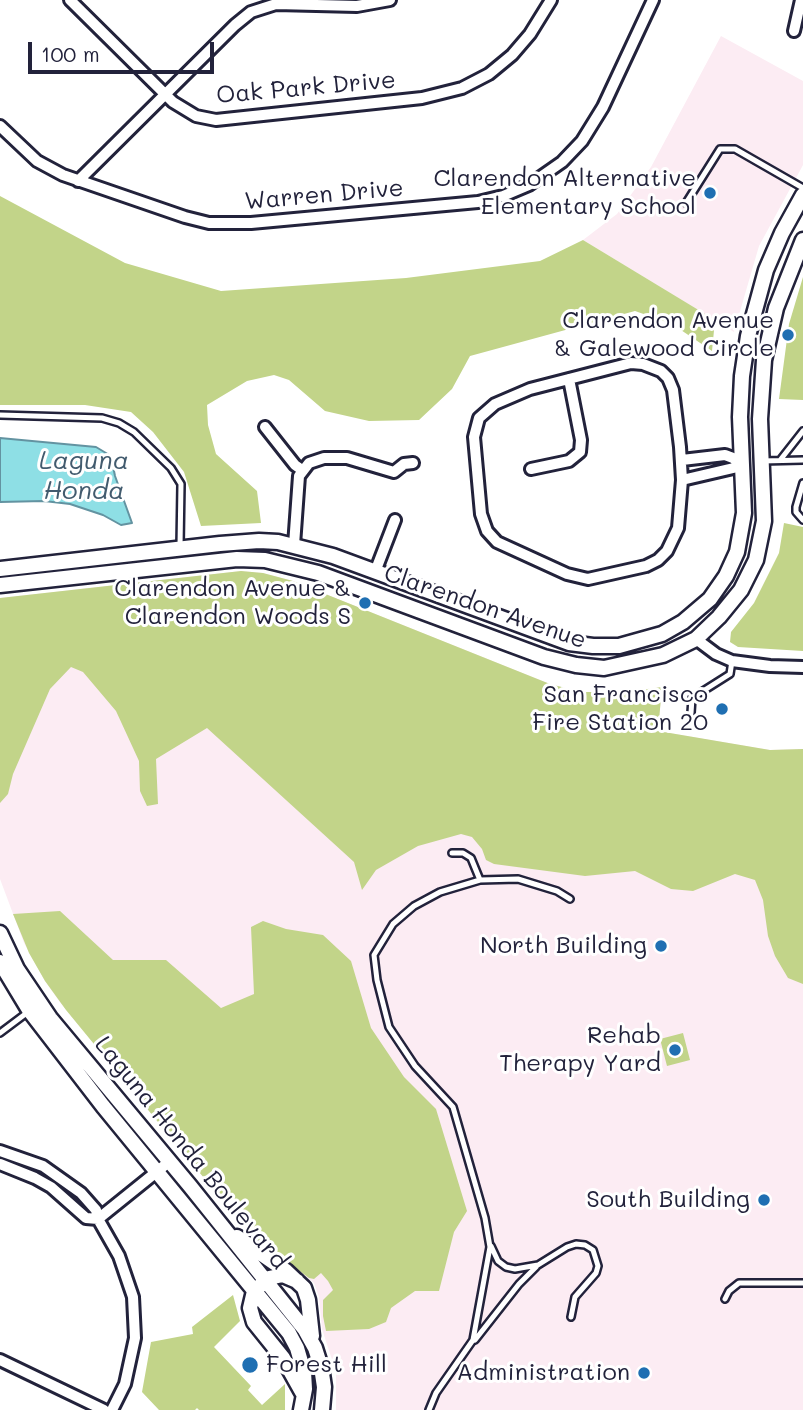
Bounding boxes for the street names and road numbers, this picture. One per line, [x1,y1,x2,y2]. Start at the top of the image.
street label: Oak Park Drive [215,66,397,110]
street label: Warren Drive [243,174,405,216]
street label: Clarendon Avenue [380,559,590,655]
street label: Laguna Honda Boulevard [88,1031,294,1275]

